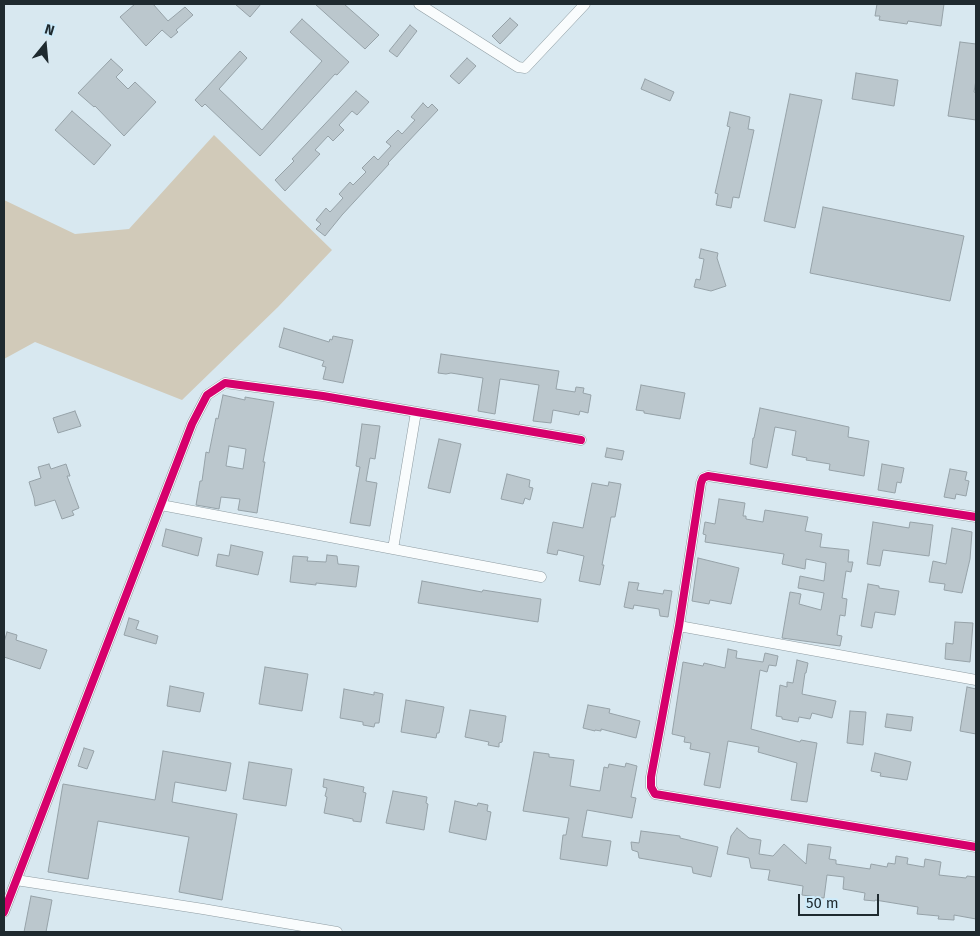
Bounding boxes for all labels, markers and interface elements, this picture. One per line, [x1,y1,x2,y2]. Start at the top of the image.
north arrow [20,20,70,70]
text: N [43,21,56,40]
scale bar [800,884,881,916]
text: 50 m [806,894,839,912]

